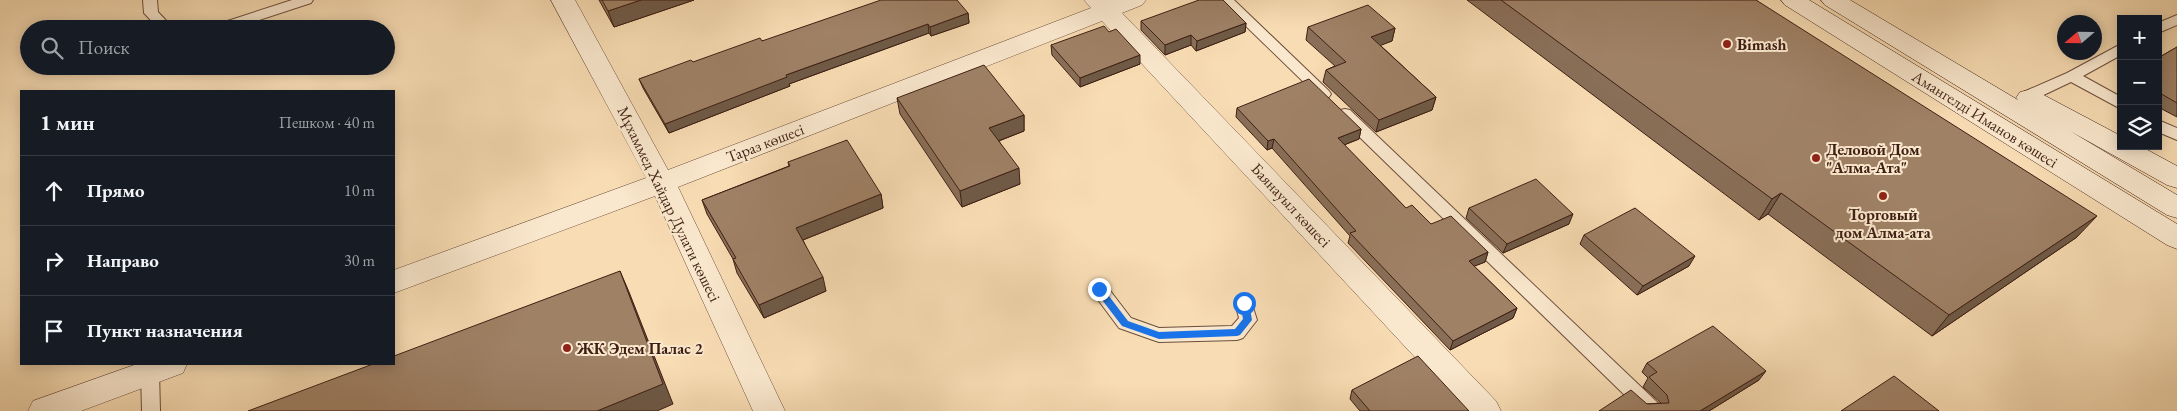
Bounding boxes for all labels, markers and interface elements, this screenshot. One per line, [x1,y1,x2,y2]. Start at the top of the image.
north arrow [2057,15,2102,60]
map controls [2117,15,2162,150]
button: + [2117,15,2162,60]
search box [20,20,395,75]
icon: search [38,34,66,62]
place label: Bimash [1737,34,1786,55]
text: Поиск [78,35,130,60]
marker: Bimash [1721,38,1733,50]
button: − [2117,60,2162,105]
street label: Амангелді Иманов көшесі [1907,65,2062,172]
street label: Мұхаммед Хайдар Дулати көшесі [612,103,726,305]
button: layers [2117,105,2162,150]
text: 1 мин [40,109,95,136]
text: Пешком · 40 m [279,112,375,133]
street label: Тараз көшесі [723,119,807,167]
place label: Деловой Дом "Алма-Ата" [1826,139,1920,178]
marker: Деловой Дом "Алма-Ата" [1810,152,1822,164]
street label: Баянауыл көшесі [1246,158,1336,252]
icon: ahead [40,177,68,205]
text: Прямо [87,178,145,203]
text: 10 m [344,180,375,201]
marker: Торговый дом Алма-ата [1877,190,1889,202]
place label: Торговый дом Алма-ата [1835,204,1932,243]
icon: right [40,247,68,275]
text: Направо [87,248,159,273]
text: 30 m [344,250,375,271]
route end [1088,278,1111,301]
route start [1233,292,1256,315]
icon: arrive [40,317,68,345]
text: Пункт назначения [87,318,243,343]
place label: ЖК Эдем Палас 2 [576,338,704,359]
marker: ЖК Эдем Палас 2 [561,342,573,354]

